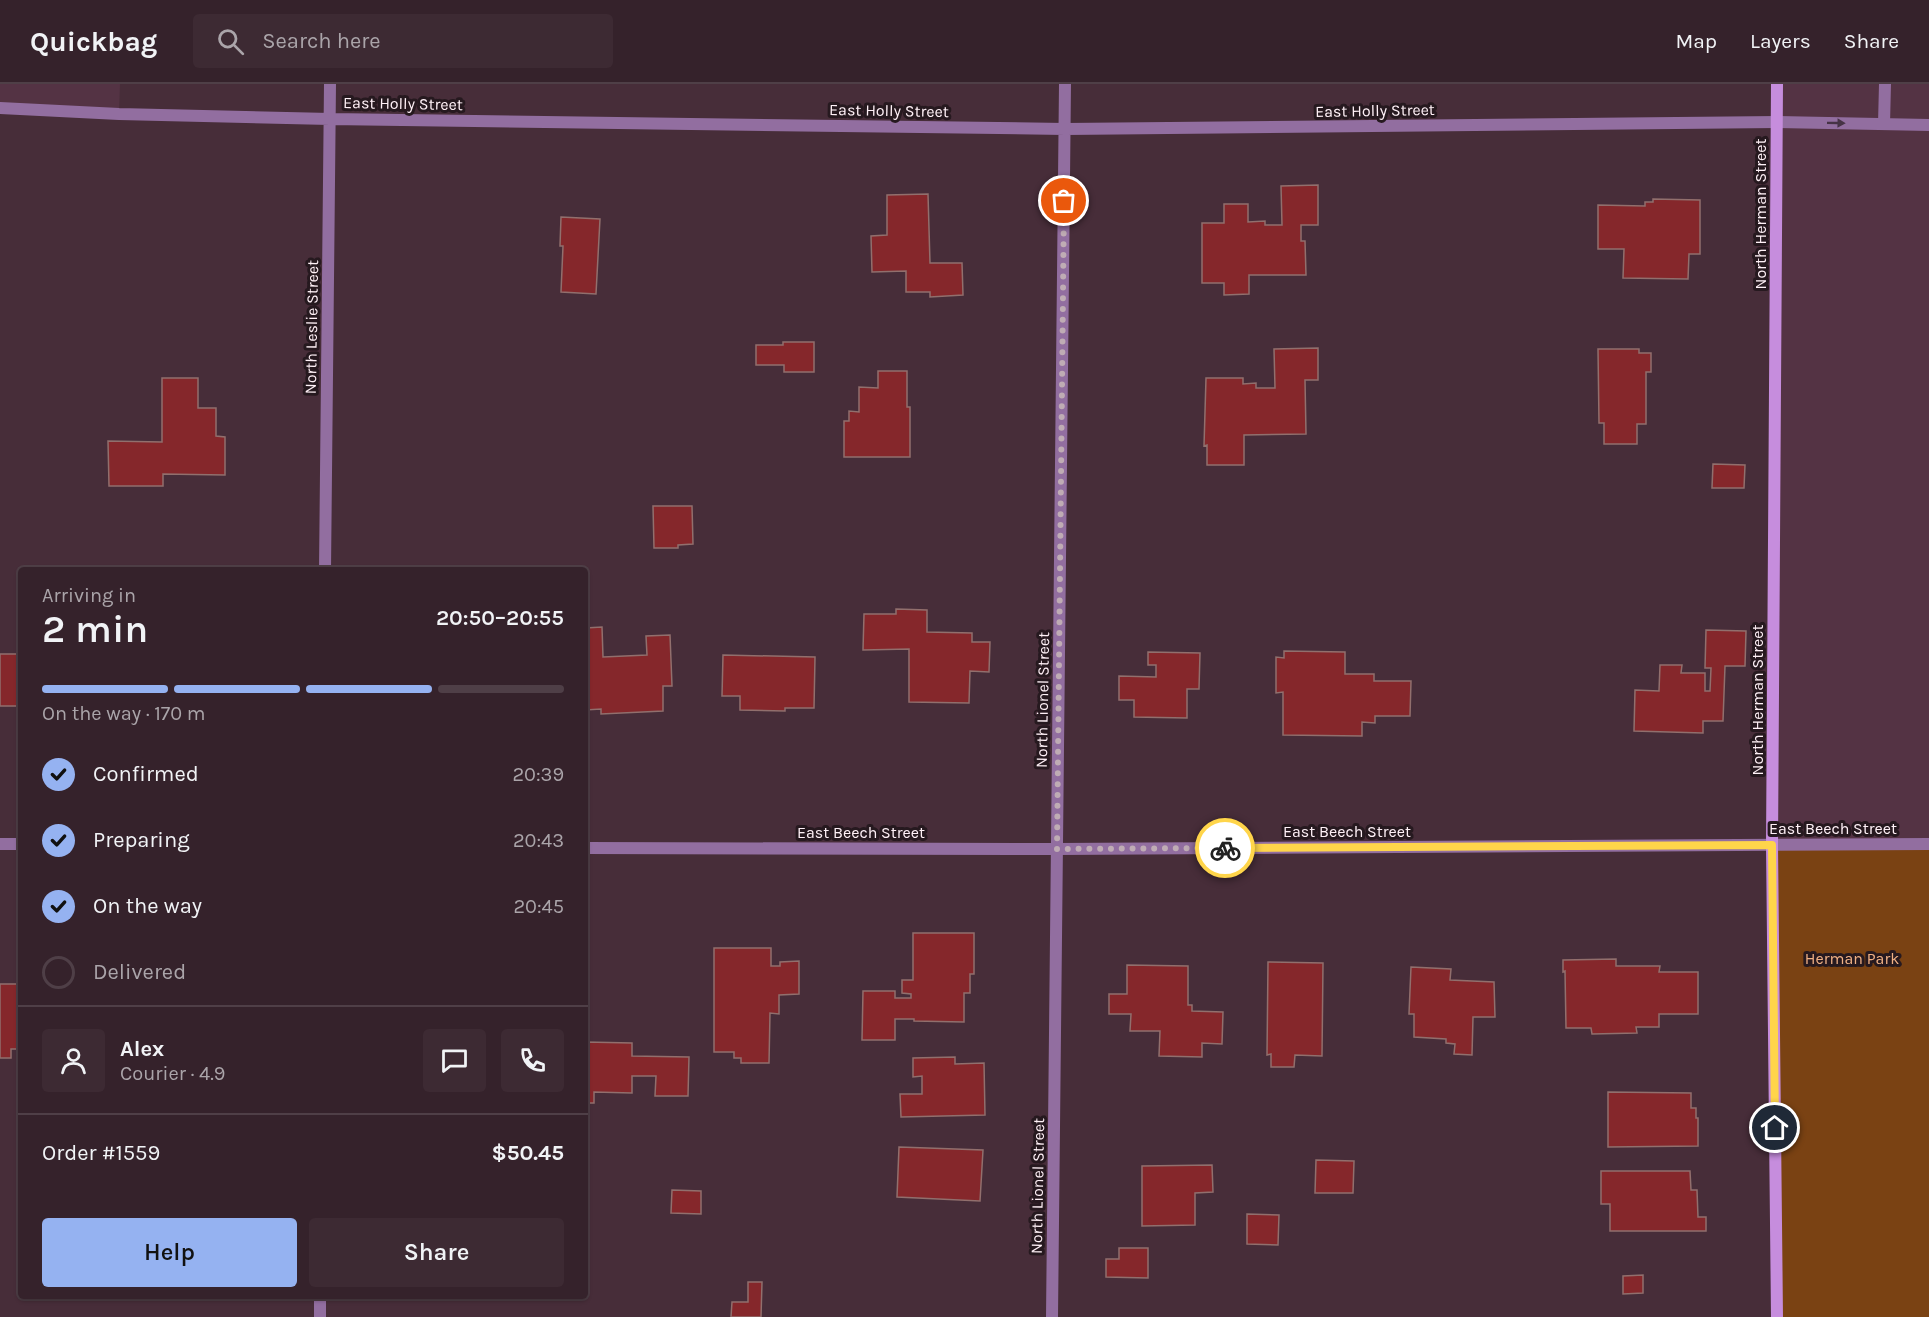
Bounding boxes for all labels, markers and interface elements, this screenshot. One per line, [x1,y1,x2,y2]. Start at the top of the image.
search box [193,14,613,68]
text: Quickbag [30,25,157,58]
icon: search [214,25,247,58]
text: Search here [262,28,381,54]
text: Map [1675,29,1717,53]
text: Layers [1750,29,1811,53]
text: Share [1844,29,1899,53]
street label: East Holly Street [343,93,463,114]
street label: East Holly Street [829,100,949,121]
street label: East Holly Street [1315,100,1435,121]
one-way arrow [1827,119,1846,128]
street label: North Herman Street [1751,139,1770,289]
pin [1038,175,1089,226]
icon: bag [1047,184,1080,217]
street label: North Leslie Street [301,260,322,394]
text: Arriving in [42,584,136,607]
text: 20:50–20:55 [436,605,564,631]
text: 2 min [42,606,148,652]
street label: North Herman Street [1748,625,1767,775]
street label: North Lionel Street [1032,632,1053,768]
text: On the way · 170 m [42,702,206,725]
icon: check [42,758,75,791]
text: Confirmed [93,761,199,787]
text: 20:39 [513,763,564,786]
courier [1195,818,1255,878]
street label: East Beech Street [1769,819,1897,838]
street label: East Beech Street [1283,822,1411,841]
street label: East Beech Street [797,823,925,842]
icon: check [42,824,75,857]
text: Preparing [93,827,190,853]
text: 20:43 [513,829,564,852]
icon: bike [1209,832,1242,865]
icon: check [42,890,75,923]
text: On the way [93,893,202,919]
text: 20:45 [513,895,564,918]
park label: Herman Park [1805,949,1899,968]
text: Delivered [93,959,186,985]
button: person [42,1029,105,1092]
button: chat [423,1029,486,1092]
button: phone [501,1029,564,1092]
text: Alex [120,1036,164,1062]
text: Courier · 4.9 [120,1062,225,1085]
pin [1749,1102,1800,1153]
icon: home [1758,1111,1791,1144]
street label: North Lionel Street [1027,1118,1048,1254]
text: Order #1559 [42,1140,160,1166]
text: $50.45 [491,1140,564,1166]
button: Help [42,1218,297,1287]
button: Share [309,1218,564,1287]

